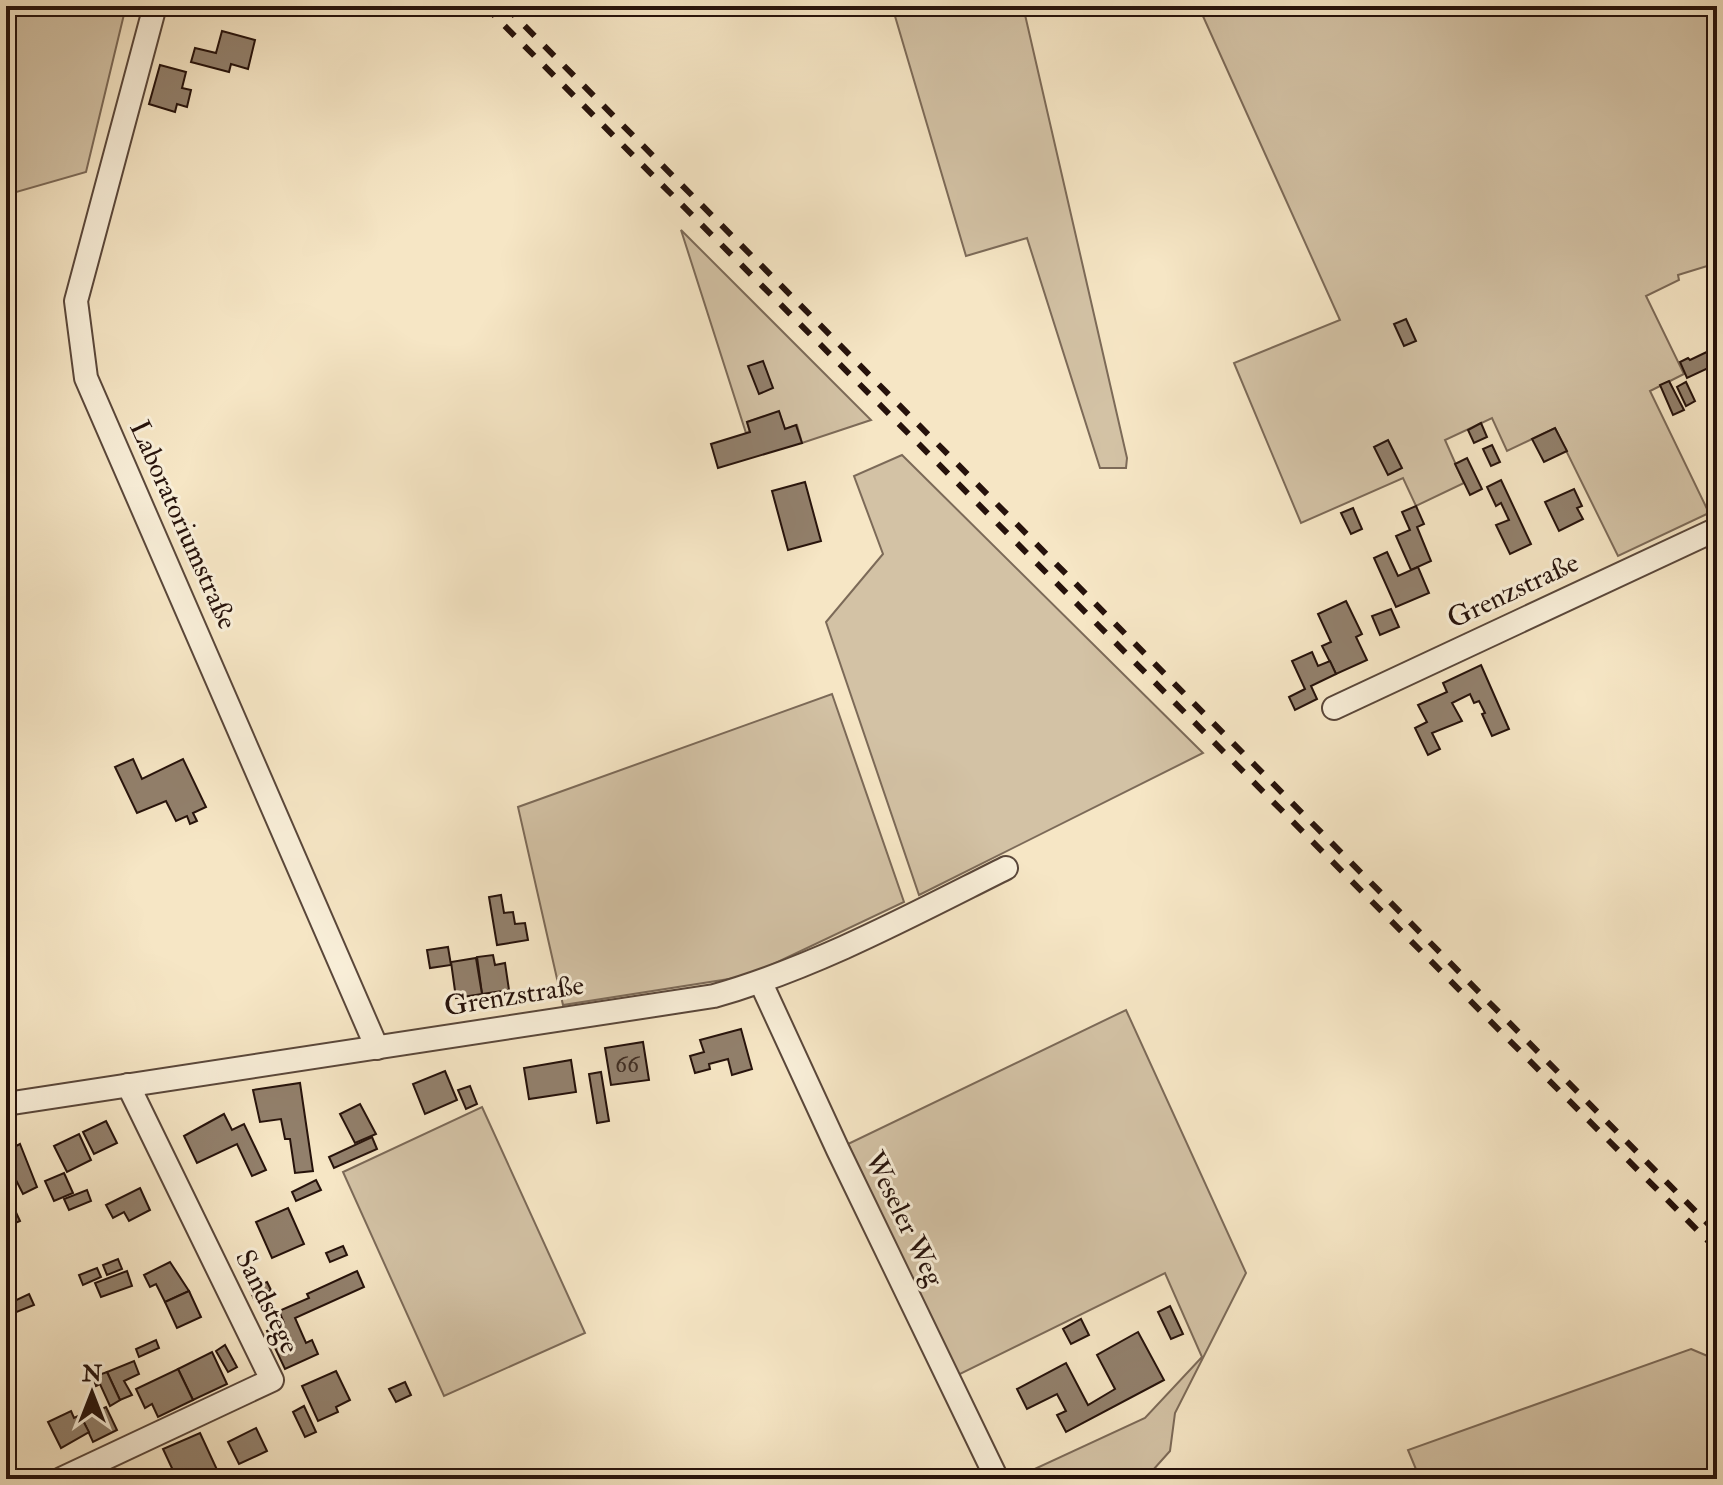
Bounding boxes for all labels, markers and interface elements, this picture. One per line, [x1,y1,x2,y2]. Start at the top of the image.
street label: Laboratoriumstraße [121,415,245,635]
street label: Grenzstraße [1442,545,1585,637]
street label: Grenzstraße [442,968,587,1024]
house number: 66 [615,1049,641,1080]
street label: Weseler Weg [856,1145,952,1293]
street label: Sandstege [227,1244,307,1360]
north arrow [52,1353,132,1433]
text: N [81,1360,102,1388]

